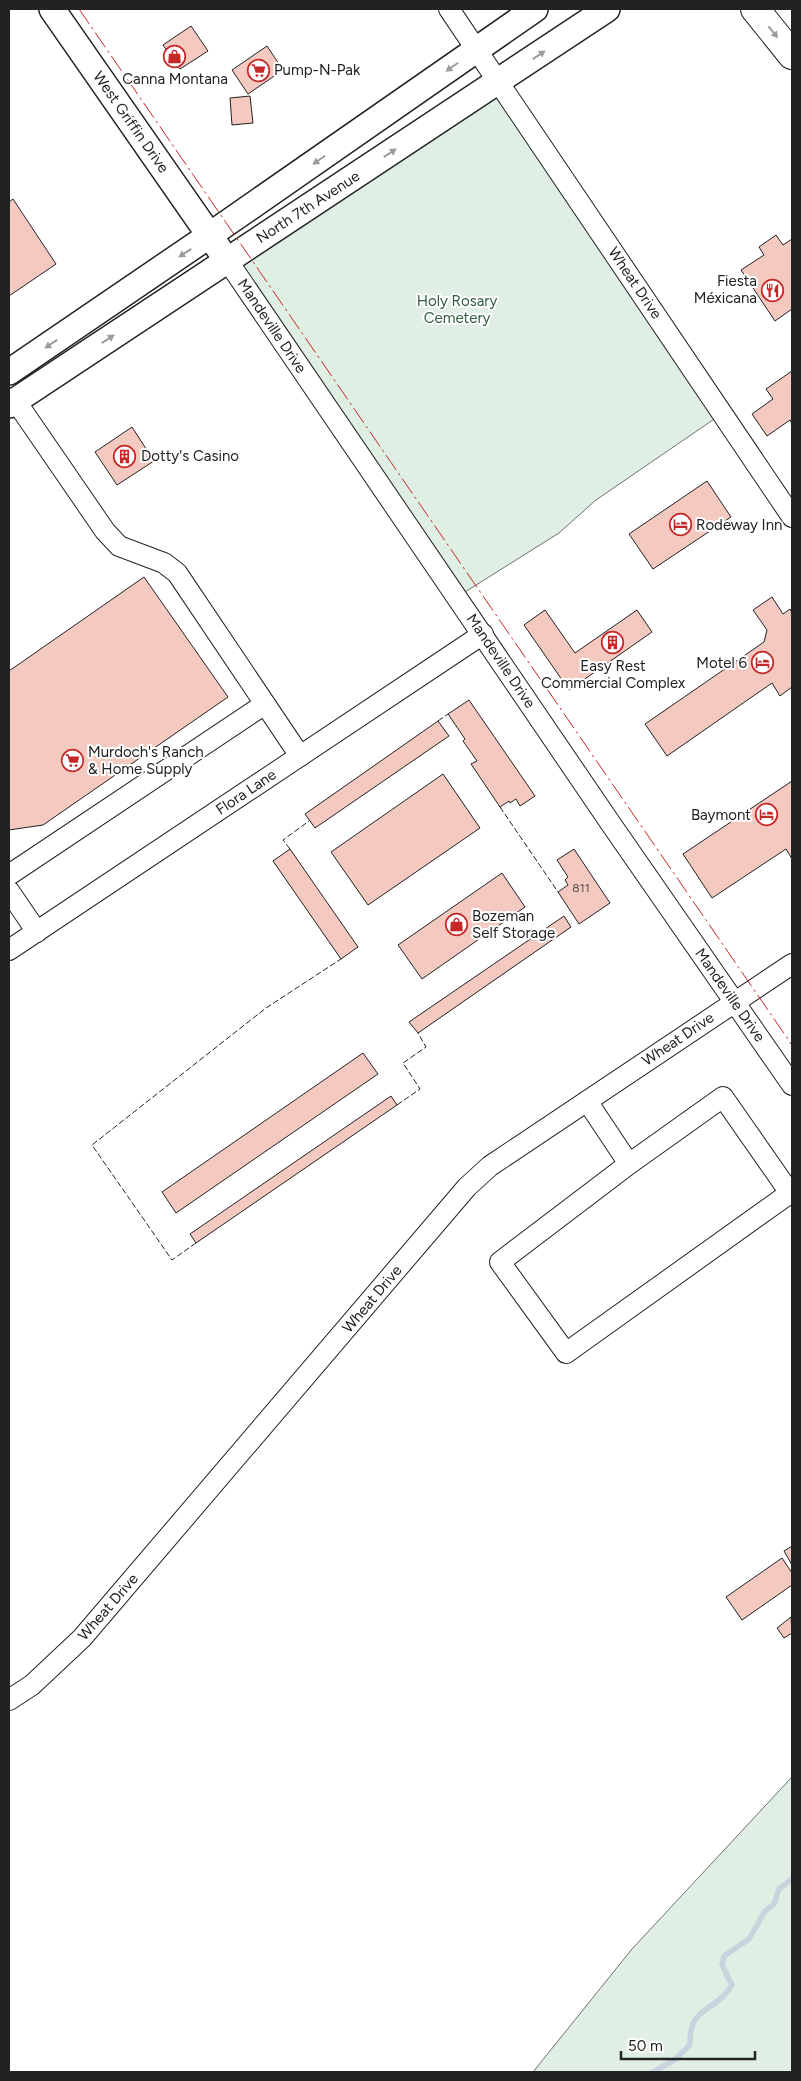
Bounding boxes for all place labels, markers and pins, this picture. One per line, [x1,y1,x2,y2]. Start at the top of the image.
shop icon: Canna Montana [163,44,187,68]
supermarket icon: Pump-N-Pak [246,58,270,82]
place label: Pump-N-Pak [274,61,361,79]
place label: Canna Montana [122,70,228,88]
place label: Fiesta Méxicana [694,272,757,307]
restaurant icon: Fiesta Méxicana [761,278,785,302]
building icon: Dotty's Casino [113,444,137,468]
place label: Dotty's Casino [141,447,239,465]
hotel icon: Rodeway Inn [668,513,692,537]
place label: Rodeway Inn [696,516,782,534]
building icon: Easy Rest Commercial Complex [601,631,625,655]
hotel icon: Motel 6 [751,651,775,675]
place label: Motel 6 [696,654,747,672]
place label: Easy Rest Commercial Complex [541,657,685,692]
place label: Murdoch's Ranch & Home Supply [88,743,204,778]
supermarket icon: Murdoch's Ranch & Home Supply [60,749,84,773]
hotel icon: Baymont [755,803,779,827]
place label: Baymont [691,806,751,824]
place label: Bozeman Self Storage [472,907,555,942]
shop icon: Bozeman Self Storage [444,913,468,937]

